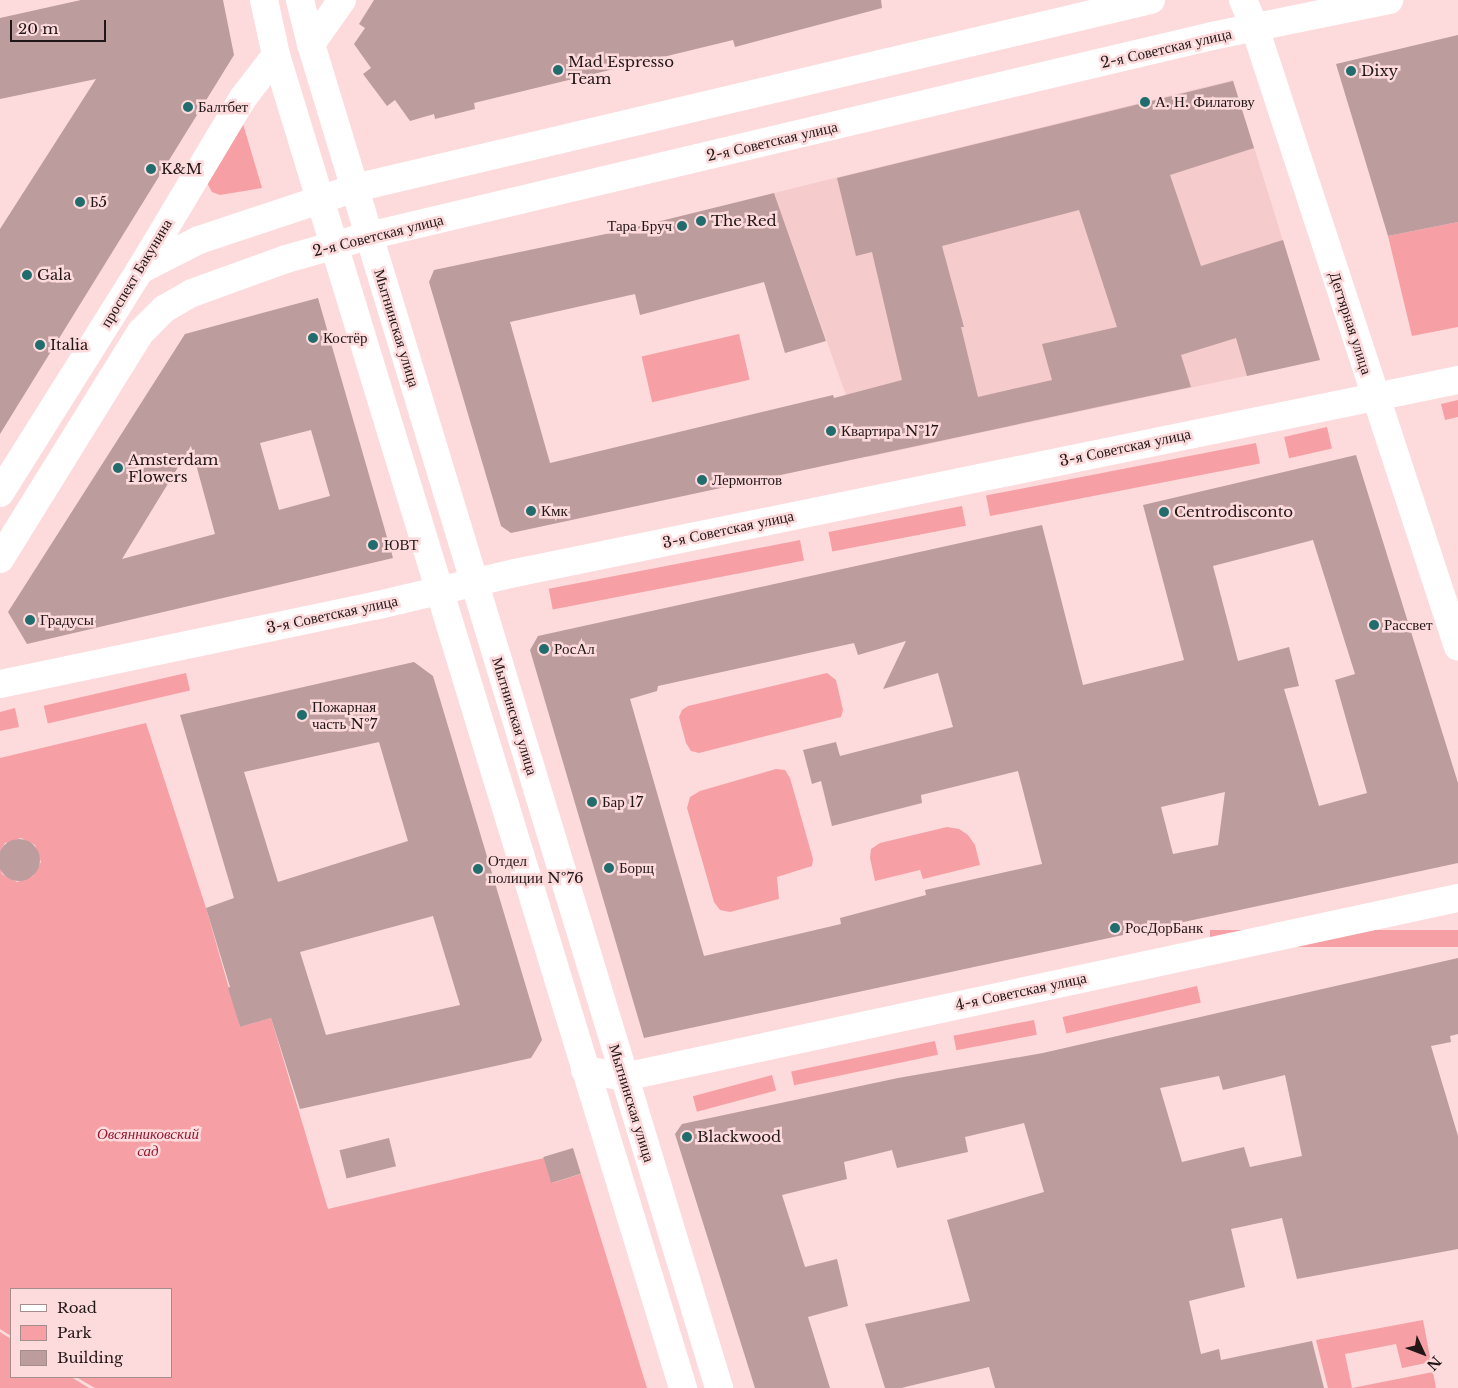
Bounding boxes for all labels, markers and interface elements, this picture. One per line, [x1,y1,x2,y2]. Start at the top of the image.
scale bar [12,10,109,42]
text: 20 m [18,19,58,38]
street label: 2-я Советская улица [1099,24,1233,72]
place label: Mad Espresso Team [568,52,674,87]
place label: Dixy [1361,62,1398,80]
marker: Mad Espresso Team [552,64,564,76]
marker: Dixy [1345,65,1357,77]
place label: А. Н. Филатову [1155,93,1255,111]
marker: А. Н. Филатову [1139,96,1151,108]
place label: Балтбет [198,98,248,116]
marker: Балтбет [182,101,194,113]
street label: 2-я Советская улица [705,117,839,165]
place label: K&M [161,160,202,178]
marker: K&M [145,163,157,175]
place label: Б5 [90,193,107,211]
marker: Б5 [74,196,86,208]
street label: 2-я Советская улица [311,210,445,260]
place label: The Red [711,212,777,230]
marker: The Red [695,215,707,227]
street label: проспект Бакунина [97,216,175,330]
place label: Тара Бруч [607,217,672,235]
marker: Тара Бруч [676,220,688,232]
place label: Gala [37,266,72,284]
street label: Мытнинская улица [370,267,424,389]
marker: Gala [21,269,33,281]
street label: Дегтярная улица [1326,269,1376,377]
place label: Костёр [323,329,368,347]
marker: Костёр [307,332,319,344]
place label: Italia [50,336,88,354]
marker: Italia [34,339,46,351]
place label: Квартира №17 [841,422,938,440]
street label: 3-я Советская улица [1058,424,1192,470]
marker: Квартира №17 [825,425,837,437]
place label: Amsterdam Flowers [128,450,218,485]
marker: Amsterdam Flowers [112,462,124,474]
place label: Лермонтов [712,471,782,489]
marker: Лермонтов [696,474,708,486]
place label: Кмк [541,502,568,520]
place label: Centrodisconto [1174,503,1293,521]
marker: Кмк [525,505,537,517]
street label: 3-я Советская улица [661,506,795,552]
marker: Centrodisconto [1158,506,1170,518]
place label: ЮВТ [384,536,418,554]
marker: ЮВТ [366,538,380,552]
street label: 3-я Советская улица [265,591,399,637]
place label: Градусы [40,611,94,629]
marker: Градусы [24,614,36,626]
place label: Рассвет [1384,616,1433,634]
marker: Рассвет [1368,619,1380,631]
place label: РосАл [554,640,595,658]
marker: РосАл [538,643,550,655]
street label: Мытнинская улица [488,655,542,777]
place label: Пожарная часть №7 [312,697,377,732]
marker: Пожарная часть №7 [296,709,308,721]
place label: Бар 17 [602,793,643,811]
marker: Бар 17 [586,796,598,808]
place label: Отдел полиции №76 [488,851,584,886]
place label: Борщ [619,859,654,877]
marker: Борщ [603,862,615,874]
marker: Отдел полиции №76 [472,863,484,875]
place label: РосДорБанк [1125,919,1203,937]
marker: РосДорБанк [1109,922,1121,934]
street label: 4-я Советская улица [954,968,1088,1014]
street label: Мытнинская улица [605,1042,659,1164]
park label: Овсянниковский сад [97,1124,199,1159]
place label: Blackwood [697,1128,781,1146]
marker: Blackwood [681,1131,693,1143]
legend [10,1288,172,1378]
text: Road [57,1298,97,1317]
text: Park [57,1323,92,1342]
north arrow [1398,1328,1448,1378]
text: Building [57,1348,123,1367]
text: N [1423,1352,1445,1374]

